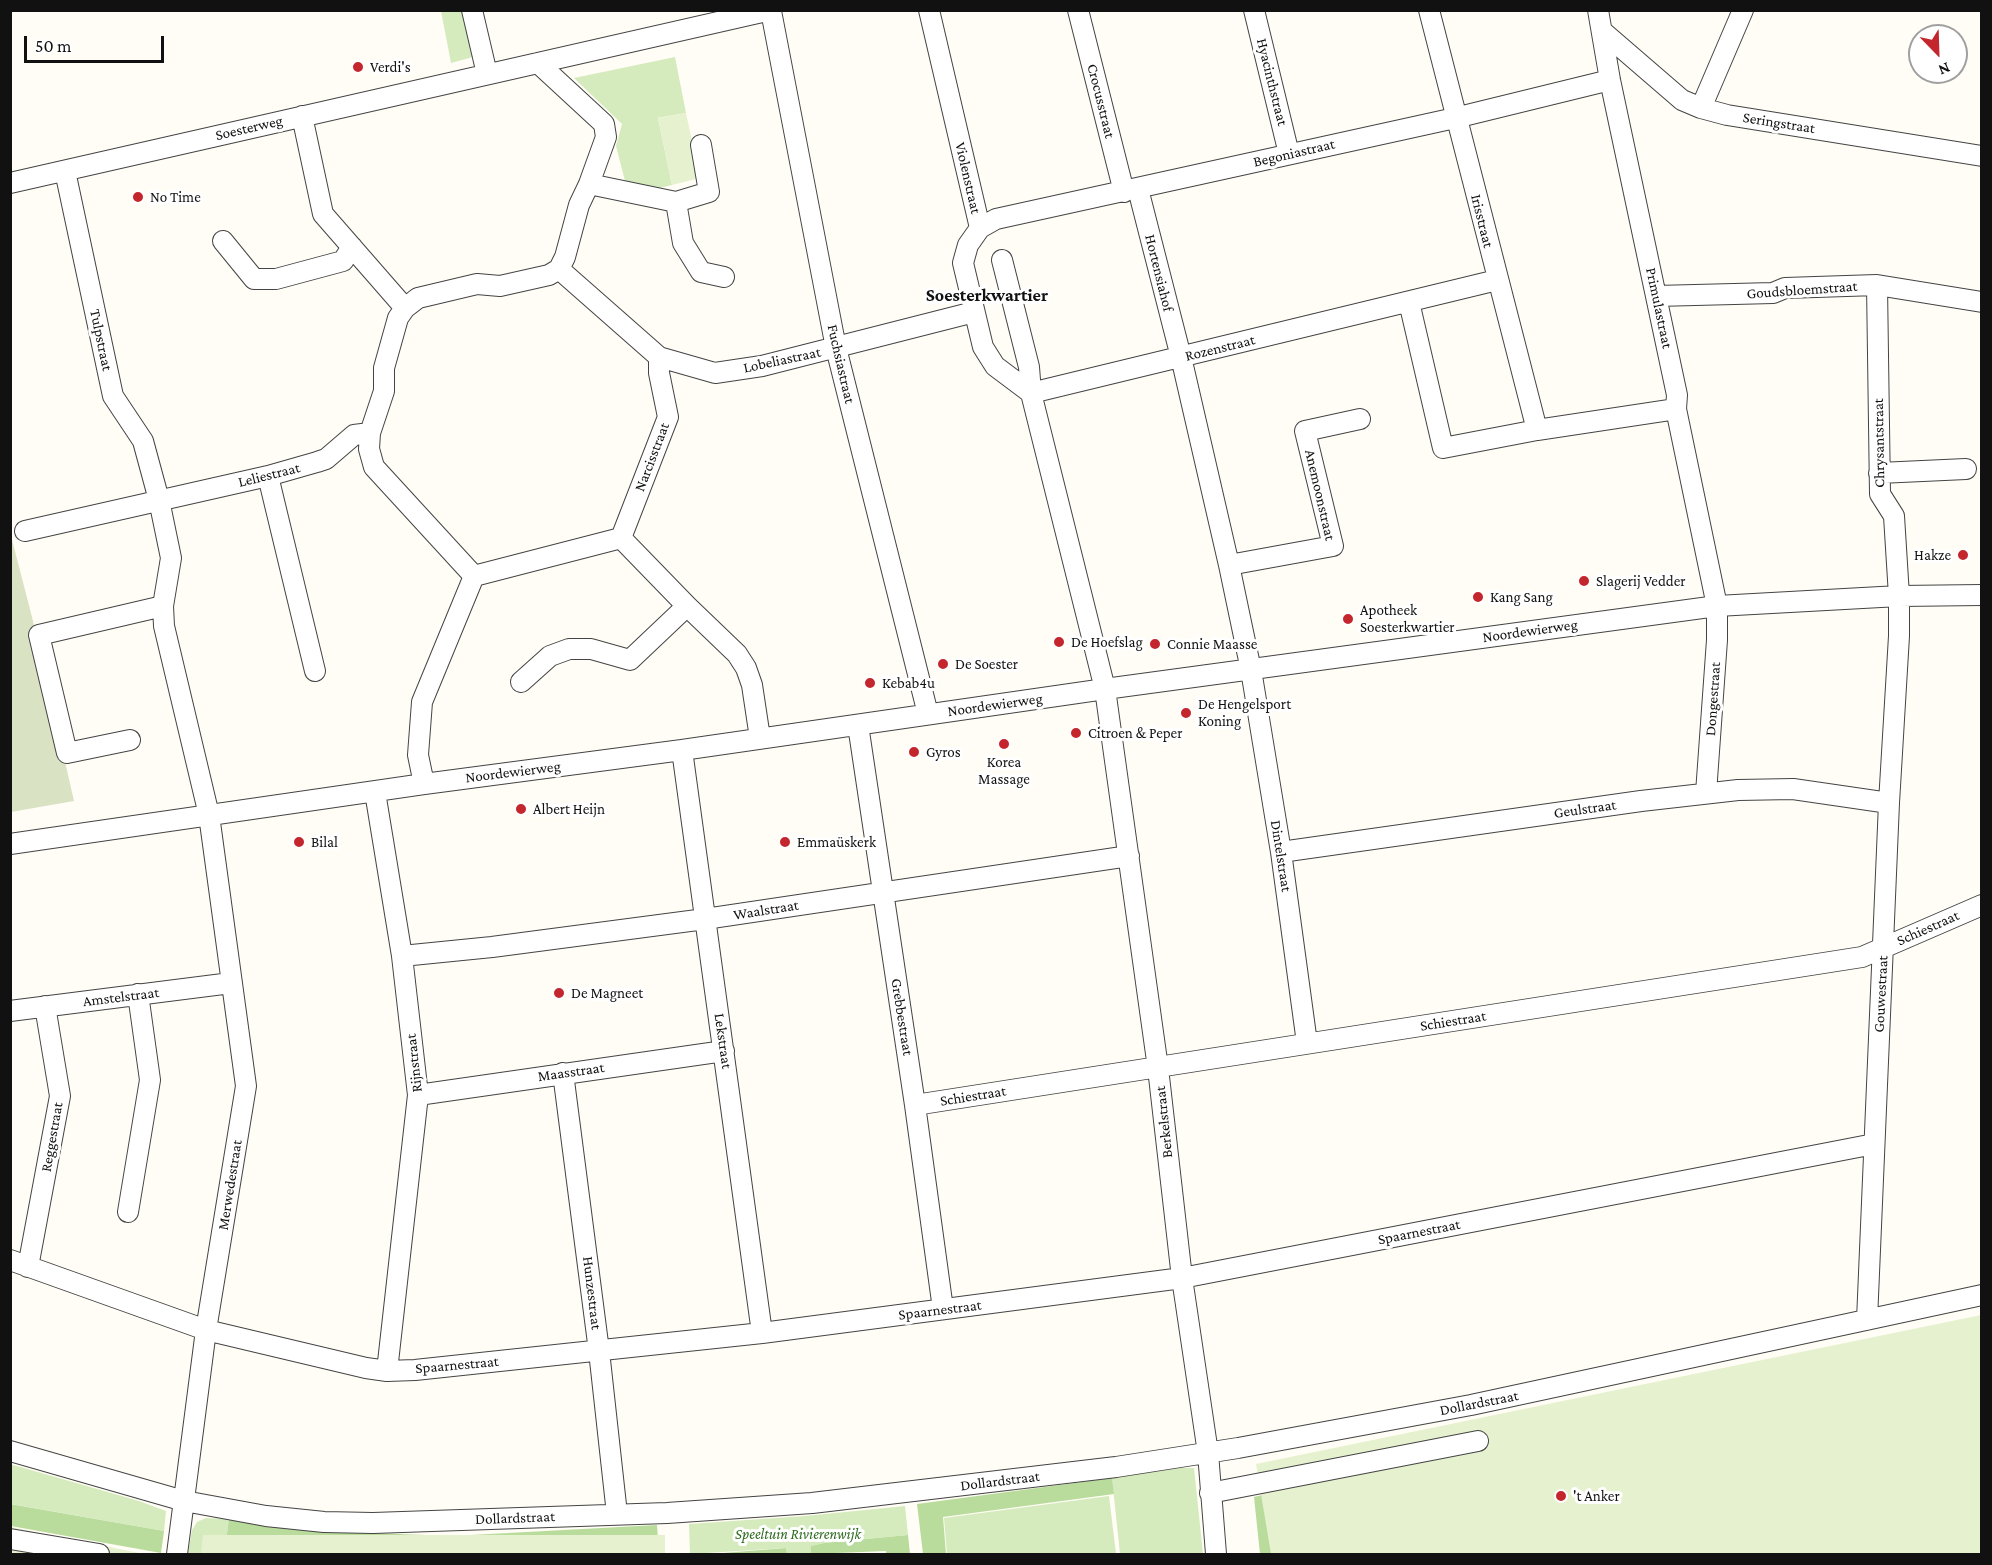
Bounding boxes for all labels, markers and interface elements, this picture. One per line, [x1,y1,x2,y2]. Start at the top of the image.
scale bar [27,24,166,62]
north arrow [1908,24,1968,84]
text: 50 m [35,36,72,56]
street label: Hyacinthstraat [1252,36,1292,128]
place label: Verdi's [370,58,411,76]
text: N [1936,59,1953,79]
marker: Verdi's [351,60,365,74]
street label: Crocusstraat [1083,62,1119,140]
street label: Seringstraat [1742,108,1816,138]
street label: Soesterweg [214,112,284,144]
street label: Begoniastraat [1251,135,1337,171]
street label: Violenstraat [951,140,985,216]
place label: No Time [150,188,201,206]
marker: No Time [131,190,145,204]
street label: Irisstraat [1467,192,1497,250]
street label: Hortensiahof [1141,233,1177,313]
street label: Primulastraat [1642,266,1676,350]
street label: Goudsbloemstraat [1746,277,1858,303]
district label: Soesterkwartier [926,284,1048,306]
street label: Tulpstraat [86,308,116,372]
street label: Fuchsiastraat [823,323,859,405]
street label: Rozenstraat [1183,331,1257,365]
street label: Lobeliastraat [742,343,822,377]
street label: Chrysantstraat [1869,398,1889,488]
street label: Narcisstraat [631,420,673,494]
street label: Anemoonstraat [1301,448,1339,542]
street label: Leliestraat [236,459,302,491]
place label: Hakze [1914,546,1951,564]
marker: Hakze [1956,548,1970,562]
place label: Slagerij Vedder [1596,572,1686,590]
marker: Slagerij Vedder [1577,574,1591,588]
place label: Kang Sang [1490,588,1553,606]
marker: Kang Sang [1471,590,1485,604]
place label: Apotheek Soesterkwartier [1360,601,1455,636]
marker: Apotheek Soesterkwartier [1341,612,1355,626]
street label: Noordewierweg [1481,615,1579,647]
place label: De Hoefslag [1071,633,1143,651]
marker: De Hoefslag [1052,635,1066,649]
place label: Connie Maasse [1167,635,1257,653]
marker: Connie Maasse [1148,637,1162,651]
place label: De Soester [955,655,1018,673]
marker: De Soester [936,657,950,671]
street label: Dongestraat [1701,661,1725,737]
place label: Kebab4u [882,674,935,692]
marker: Kebab4u [863,676,877,690]
street label: Noordewierweg [946,689,1044,721]
place label: De Hengelsport Koning [1198,695,1291,730]
marker: De Hengelsport Koning [1179,706,1193,720]
place label: Citroen & Peper [1088,724,1183,742]
marker: Citroen & Peper [1069,726,1083,740]
marker: Korea Massage [997,737,1011,751]
place label: Gyros [926,743,961,761]
marker: Gyros [907,745,921,759]
place label: Korea Massage [978,753,1030,788]
street label: Noordewierweg [464,757,562,787]
street label: Geulstraat [1553,796,1617,822]
place label: Albert Heijn [533,800,605,818]
marker: Albert Heijn [514,802,528,816]
street label: Dintelstraat [1266,819,1296,893]
place label: Bilal [311,833,338,851]
place label: Emmaüskerk [797,833,876,851]
marker: Bilal [292,835,306,849]
marker: Emmaüskerk [778,835,792,849]
street label: Waalstraat [732,896,800,924]
street label: Schiestraat [1894,906,1962,950]
street label: Gouwestraat [1870,955,1892,1033]
street label: Grebbestraat [887,977,917,1057]
street label: Amstelstraat [82,983,160,1011]
place label: De Magneet [571,984,643,1002]
marker: De Magneet [552,986,566,1000]
street label: Schiestraat [1419,1007,1487,1035]
street label: Lekstraat [710,1012,736,1070]
street label: Rijnstraat [402,1033,426,1093]
street label: Maasstraat [537,1058,605,1086]
street label: Schiestraat [939,1082,1007,1110]
street label: Berkelstraat [1151,1085,1177,1159]
street label: Reggestraat [37,1101,67,1173]
street label: Merwedestraat [214,1139,246,1231]
street label: Spaarnestraat [1376,1215,1462,1249]
street label: Hunzestraat [579,1255,605,1331]
street label: Spaarnestraat [897,1296,983,1324]
street label: Spaarnestraat [415,1352,499,1378]
street label: Dollardstraat [1438,1387,1520,1419]
street label: Dollardstraat [959,1467,1041,1495]
place label: 't Anker [1573,1487,1620,1505]
marker: 't Anker [1554,1489,1568,1503]
street label: Dollardstraat [475,1508,555,1528]
park label: Speeltuin Rivierenwijk [735,1525,861,1543]

